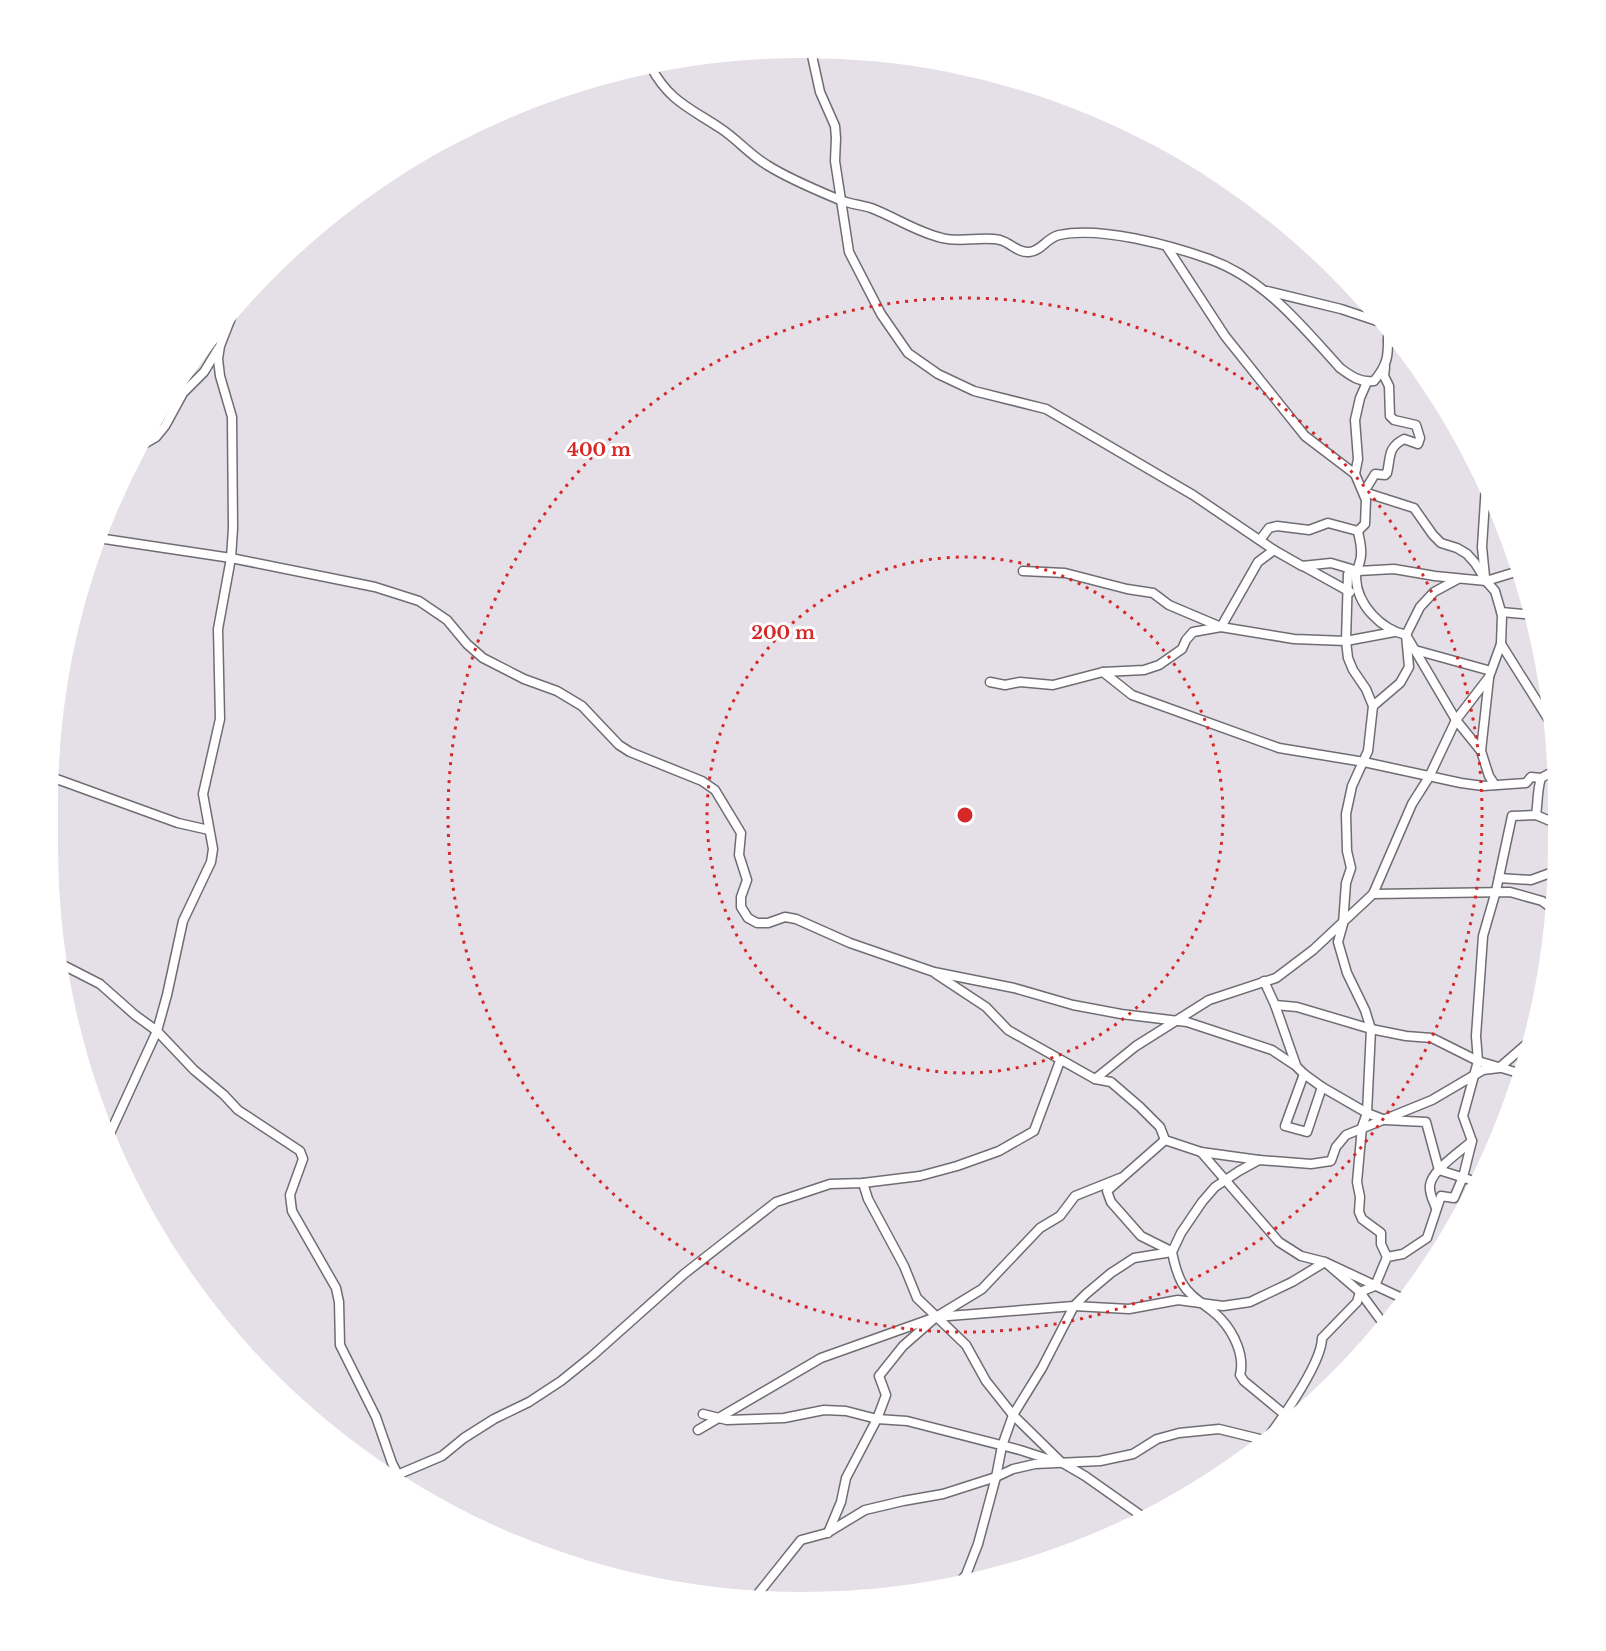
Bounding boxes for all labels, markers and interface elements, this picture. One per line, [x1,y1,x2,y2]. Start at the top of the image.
text: 400 m [567,439,631,461]
text: 200 m [751,622,815,644]
centre of rings [955,805,975,825]

